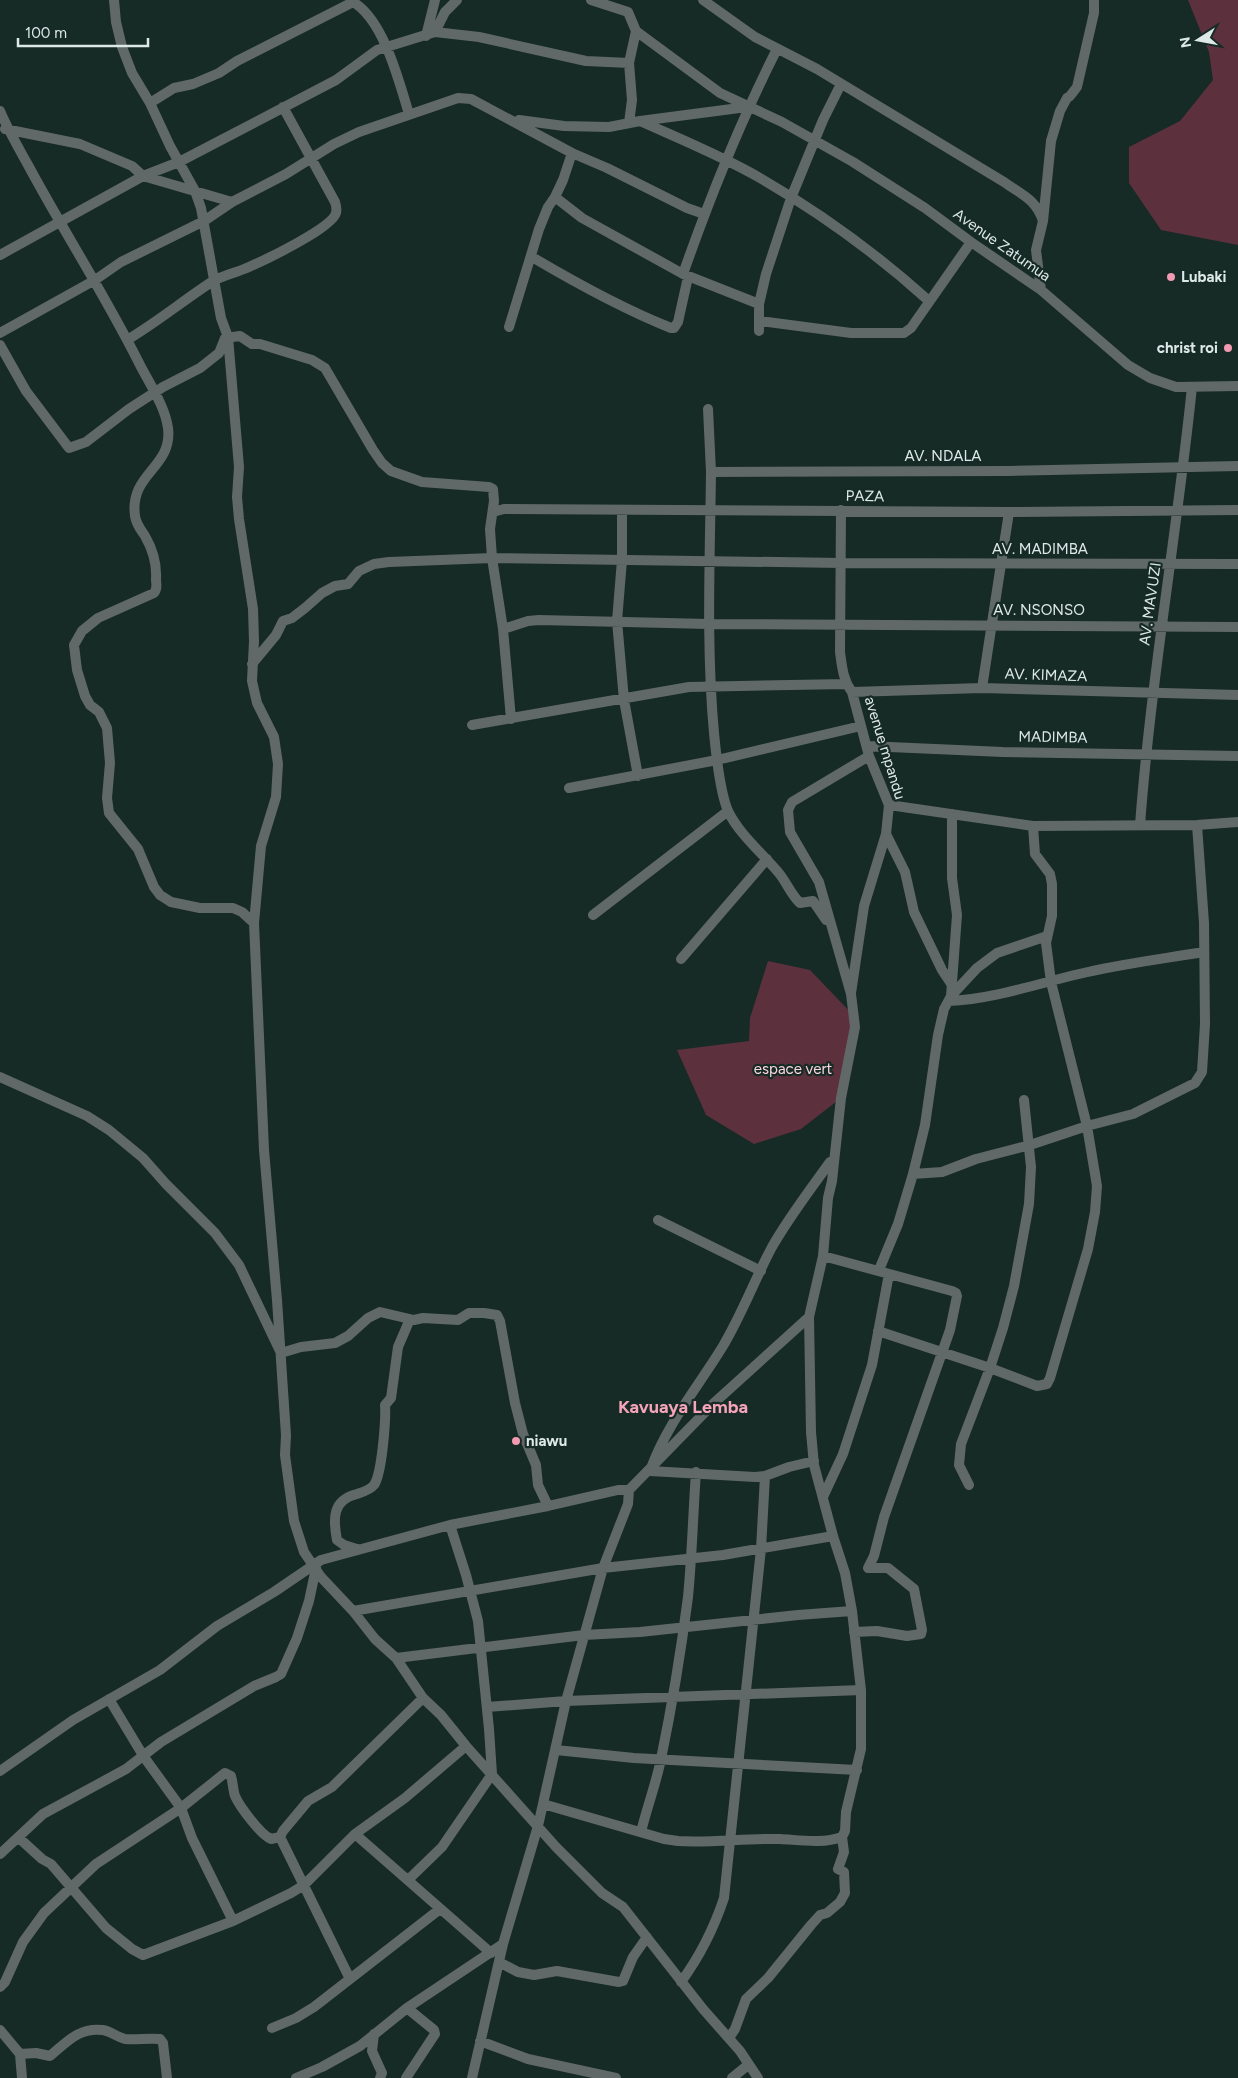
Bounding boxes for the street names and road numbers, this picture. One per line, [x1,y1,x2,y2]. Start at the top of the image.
street label: Avenue Zatumua [950,205,1054,285]
street label: AV. NDALA [905,447,981,465]
street label: PAZA [846,487,884,505]
street label: AV. MADIMBA [992,540,1088,558]
street label: AV. MAVUZI [1135,561,1165,647]
street label: AV. NSONSO [993,601,1085,619]
street label: AV. KIMAZA [1004,665,1088,685]
street label: avenue mpandu [861,694,909,802]
street label: MADIMBA [1018,727,1088,747]

